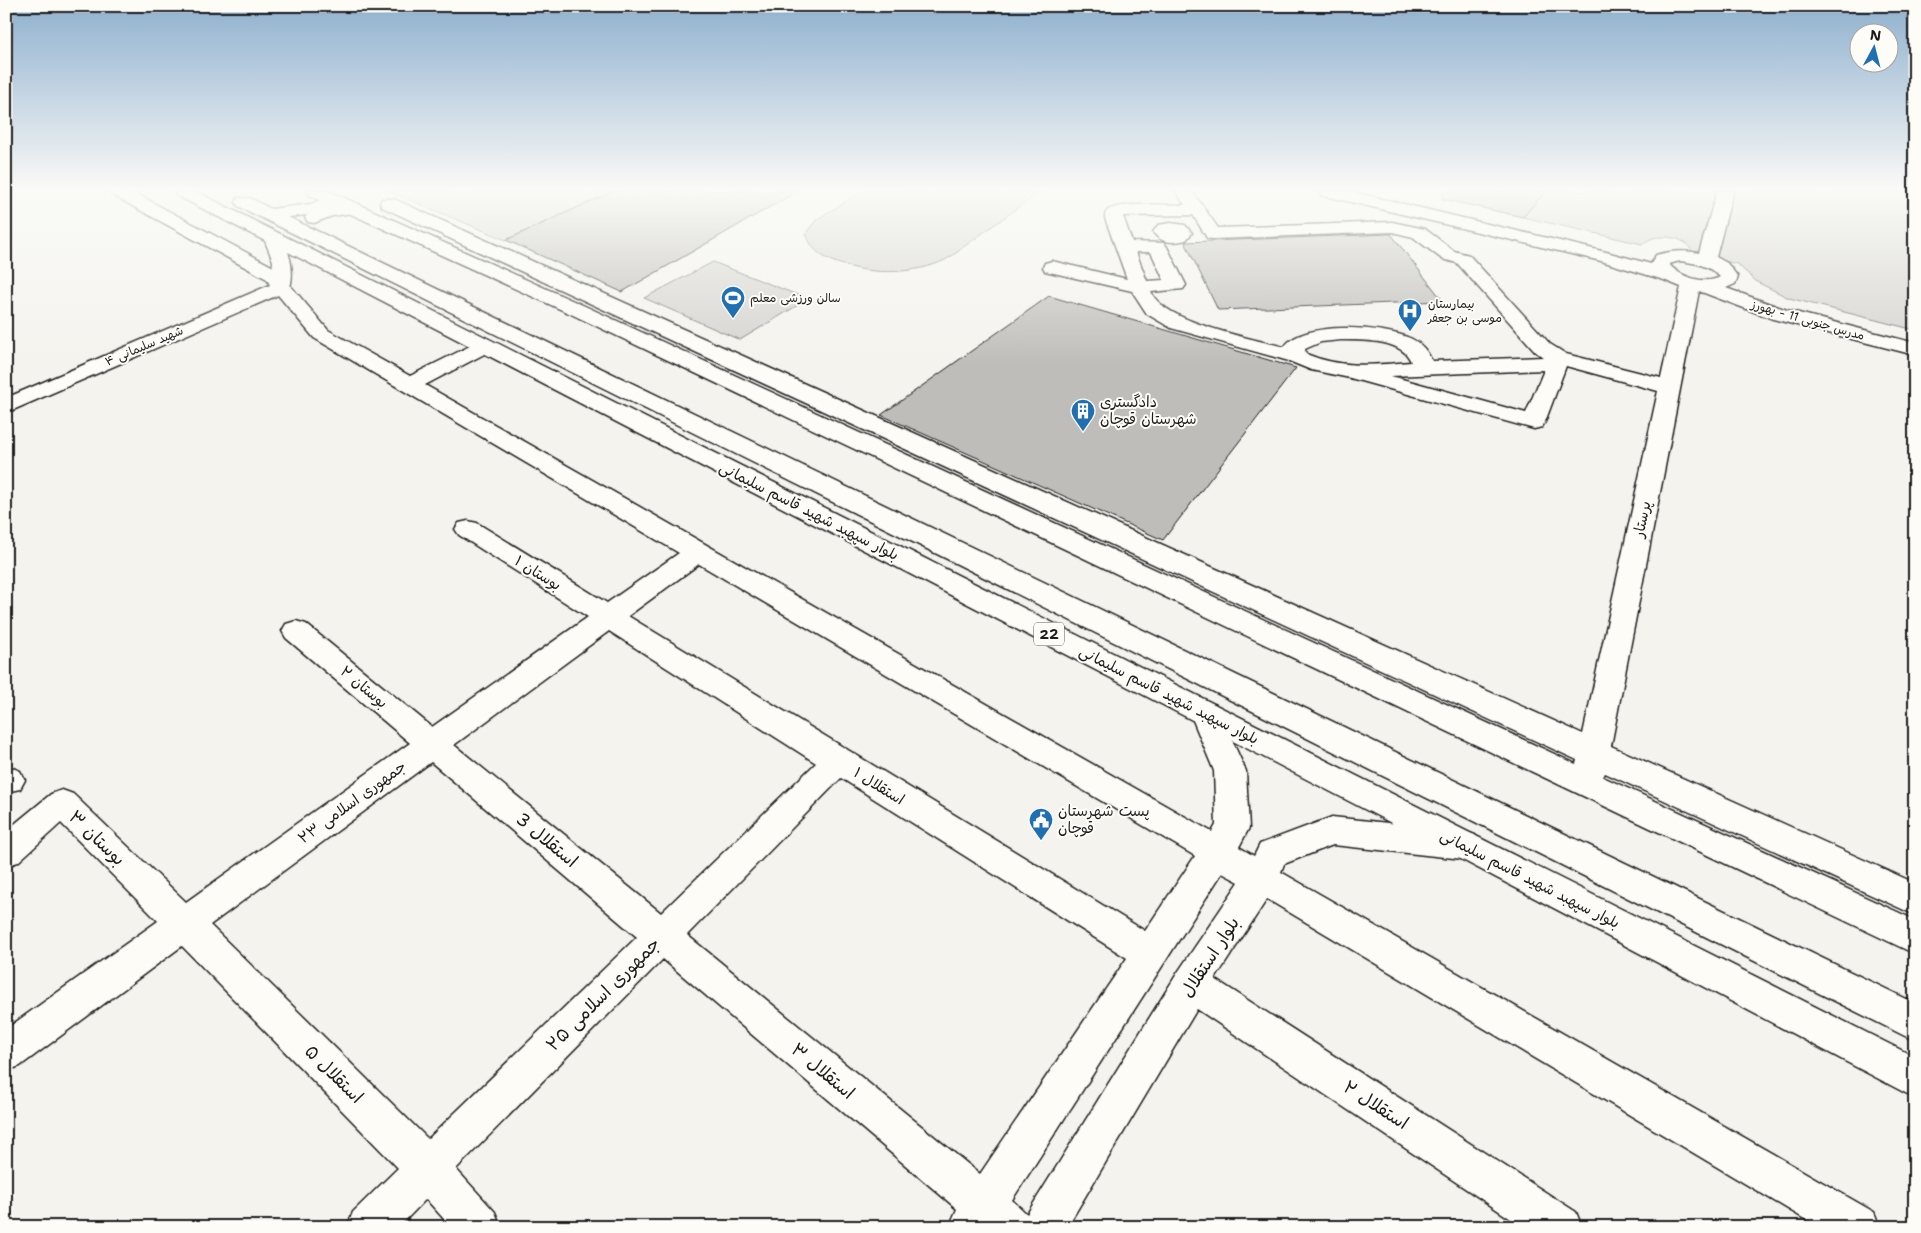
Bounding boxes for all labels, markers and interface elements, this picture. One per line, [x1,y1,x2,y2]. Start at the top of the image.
north arrow [1848,22,1898,72]
text: N [1869,25,1882,45]
sports icon: سالن ورزشی معلم [720,285,746,319]
place label: سالن ورزشی معلم [750,290,841,307]
place label: بیمارستان موسی بن جعفر [1427,296,1502,326]
street label: مدرس جنوبی 11 - بهورز [1748,296,1867,344]
hospital icon: بیمارستان موسی بن جعفر [1397,298,1423,332]
street label: شهید سلیمانی ۴ [102,322,186,370]
place label: دادگستری شهرستان قوچان [1100,392,1197,429]
building icon: دادگستری شهرستان قوچان [1070,398,1096,432]
street label: بلوار سپهبد شهید قاسم سلیمانی [715,457,902,567]
street label: پرستار [1628,499,1656,540]
street label: بوستان ۱ [511,551,565,595]
road number: 22 [1034,622,1064,646]
street label: بلوار سپهبد شهید قاسم سلیمانی [1075,641,1262,751]
street label: بوستان ۲ [336,661,392,713]
street label: جمهوری اسلامی ۲۳ [294,756,410,848]
street label: استقلال ۱ [850,763,908,809]
place label: پست شهرستان قوچان [1058,801,1150,838]
street label: بوستان ۳ [63,805,131,871]
street label: استقلال 3 [511,807,583,873]
public building icon: پست شهرستان قوچان [1028,807,1054,841]
street label: بلوار سپهبد شهید قاسم سلیمانی [1436,825,1623,935]
street label: بلوار استقلال [1175,912,1245,1002]
street label: جمهوری اسلامی ۲۵ [541,932,665,1056]
street label: استقلال ۳ [786,1037,860,1105]
street label: استقلال ۵ [299,1039,369,1109]
street label: استقلال ۲ [1339,1075,1413,1135]

